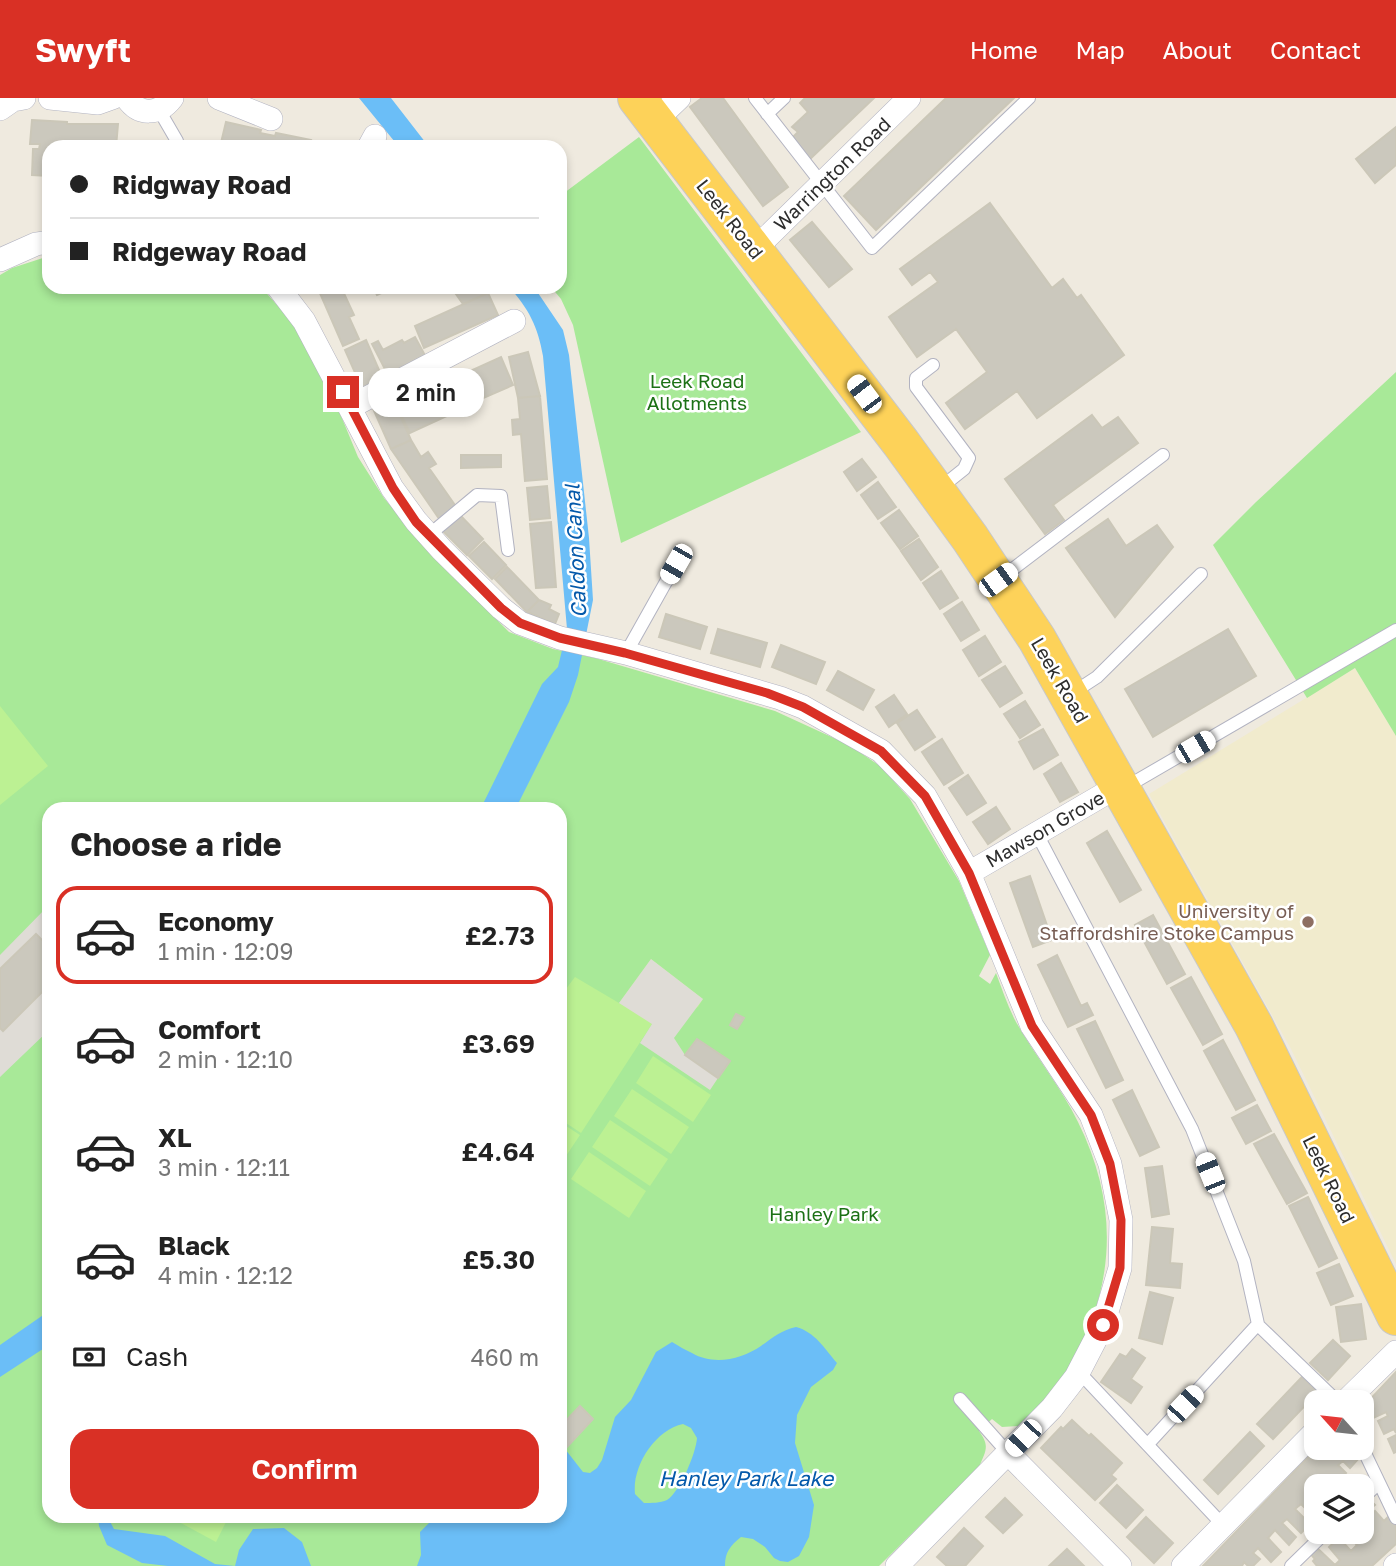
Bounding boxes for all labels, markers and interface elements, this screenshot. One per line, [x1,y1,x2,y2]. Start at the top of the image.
text: Swyft [35,30,131,69]
text: Home [970,35,1038,64]
text: Map [1076,35,1125,64]
text: About [1163,35,1232,64]
text: Contact [1270,35,1361,64]
street label: Warrington Road [768,112,895,235]
text: Ridgway Road [112,169,291,200]
street label: Leek Road [692,174,769,263]
text: Ridgeway Road [112,236,306,267]
callout: 2 min [368,368,483,416]
park label: Leek Road Allotments [647,369,747,414]
car [843,371,886,417]
route end [327,376,359,408]
text: 2 min [396,378,456,406]
water label: Caldon Canal [558,482,591,619]
car [657,541,696,587]
car [975,559,1022,601]
street label: Leek Road [1027,633,1094,727]
car [1172,727,1219,767]
street label: Mawson Grove [981,785,1108,872]
text: Choose a ride [70,825,282,863]
place label: University of Staffordshire Stoke Campus [1039,899,1294,944]
icon: car [74,904,137,967]
text: Economy [158,906,274,937]
marker: University of Staffordshire Stoke Campus [1300,914,1316,930]
text: £2.73 [465,920,535,951]
text: 1 min · 12:09 [158,937,294,965]
icon: car [74,1012,137,1075]
text: Comfort [158,1014,261,1045]
text: £3.69 [462,1028,535,1059]
text: 2 min · 12:10 [158,1045,293,1073]
icon: car [74,1120,137,1183]
text: XL [158,1122,192,1153]
street label: Leek Road [1298,1131,1361,1226]
text: £4.64 [461,1136,535,1167]
car [1193,1150,1228,1196]
text: 3 min · 12:11 [158,1153,290,1181]
park label: Hanley Park [769,1202,879,1225]
icon: car [74,1228,137,1291]
text: Black [158,1230,230,1261]
text: £5.30 [462,1244,535,1275]
text: 4 min · 12:12 [158,1261,293,1289]
route start [1087,1309,1119,1341]
icon: cash [70,1338,108,1376]
text: Cash [126,1341,188,1372]
text: 460 m [471,1343,539,1371]
car [1163,1381,1208,1427]
north arrow [1304,1390,1374,1460]
map controls [1304,1390,1374,1544]
car [1001,1416,1046,1460]
button: Confirm [70,1429,539,1509]
water label: Hanley Park Lake [659,1465,835,1491]
button: layers [1304,1474,1374,1544]

